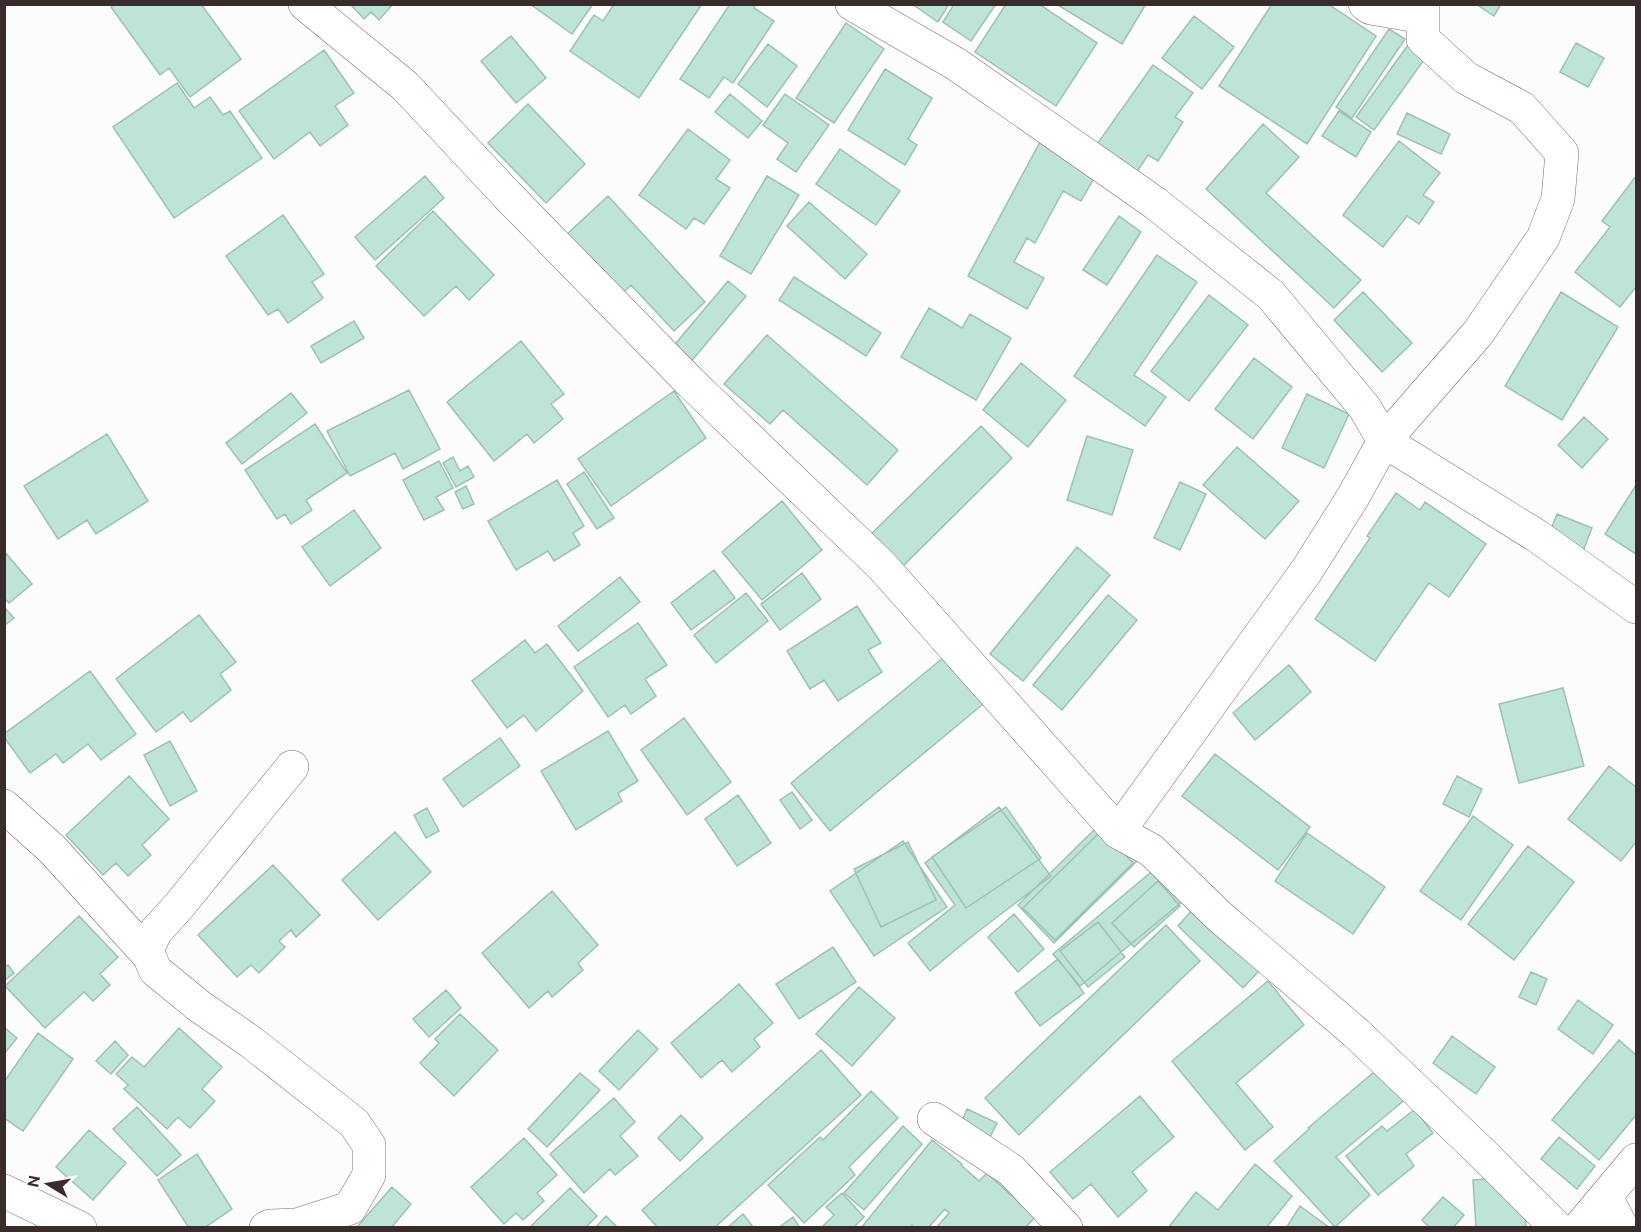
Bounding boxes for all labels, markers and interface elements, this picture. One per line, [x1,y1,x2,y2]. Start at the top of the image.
north arrow [18,1154,78,1214]
text: N [23,1174,43,1189]

